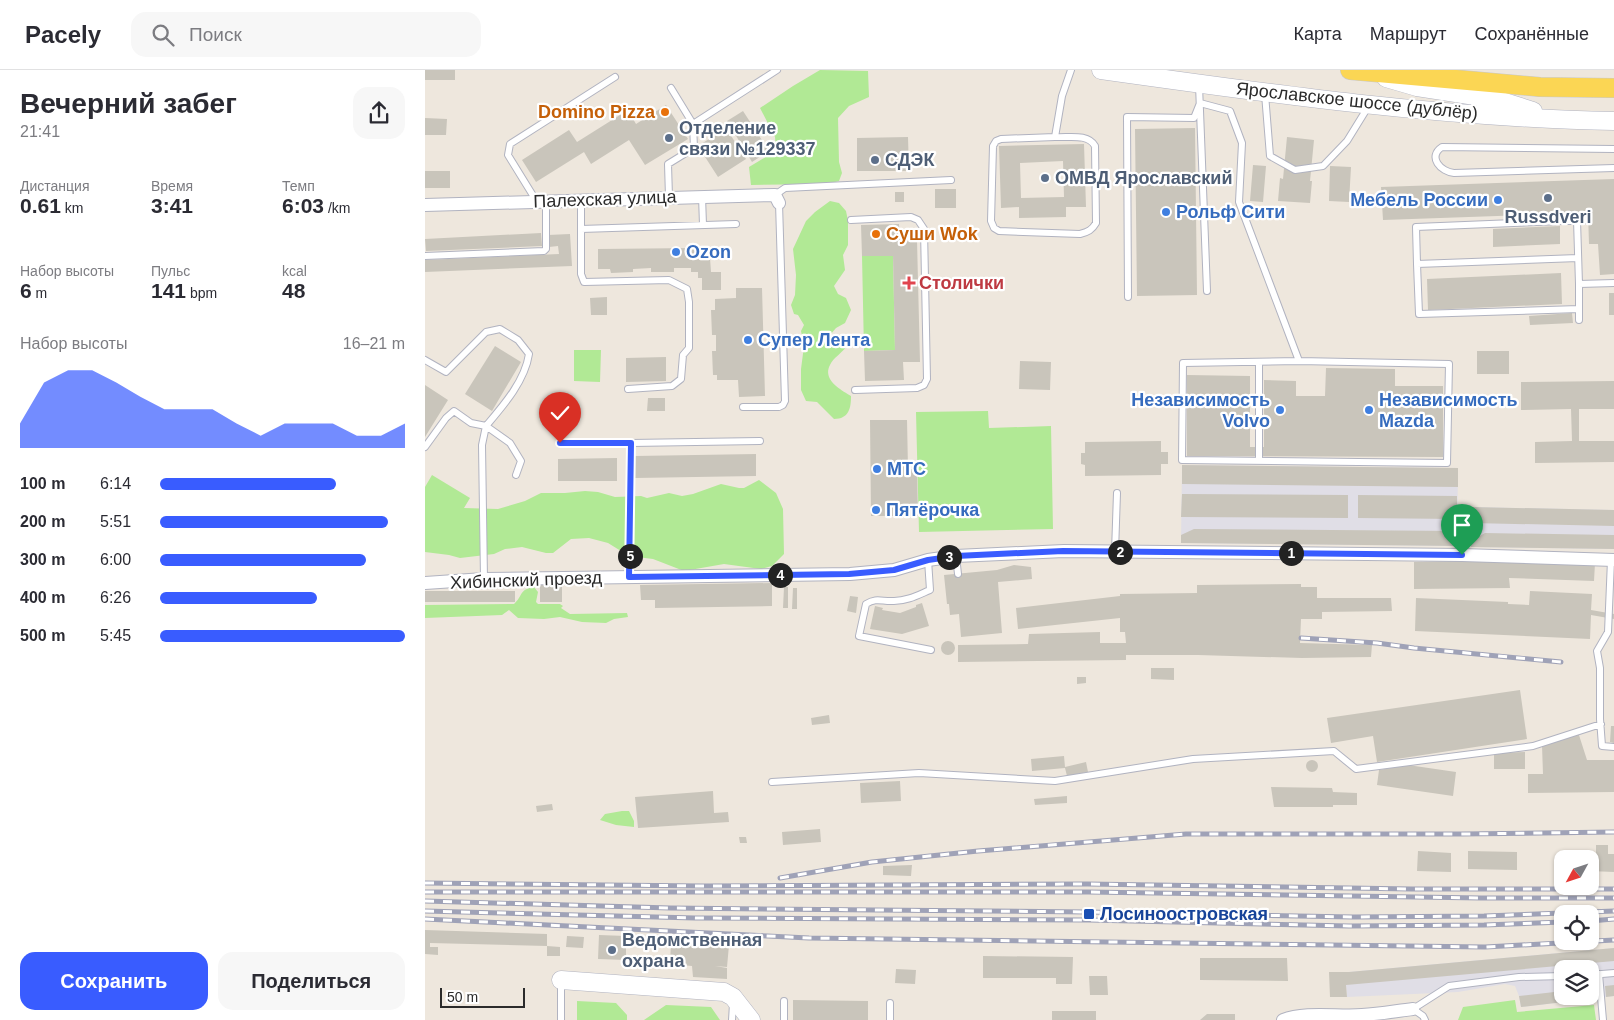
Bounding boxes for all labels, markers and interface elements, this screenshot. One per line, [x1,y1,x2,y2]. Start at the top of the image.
search box [131,12,481,57]
text: Pacely [25,21,101,48]
icon: search [149,21,177,49]
text: Поиск [189,24,242,45]
text: Карта [1294,24,1342,44]
text: Маршрут [1370,24,1446,44]
text: Сохранённые [1474,24,1589,44]
street label: Ярославское шоссе (дублёр) [1235,78,1479,124]
button: share [353,87,405,139]
text: Вечерний забег [20,88,237,119]
place label: Domino Pizza [538,102,656,122]
marker: Domino Pizza [659,106,671,118]
place label: Отделение связи №129337 [679,118,816,159]
text: 21:41 [20,123,60,140]
marker: Отделение связи №129337 [663,132,675,144]
place label: СДЭК [885,150,935,170]
marker: СДЭК [869,154,881,166]
place label: ОМВД Ярославский [1055,168,1233,188]
marker: ОМВД Ярославский [1039,172,1051,184]
text: Дистанция [20,178,90,194]
text: Время [151,178,193,194]
text: Темп [282,178,315,194]
street label: Палехская улица [533,186,678,211]
place label: Мебель России [1350,190,1488,210]
marker: Russdveri [1542,192,1554,204]
text: 0.61 [20,194,61,217]
text: 3:41 [151,194,193,217]
text: 6:03 [282,194,324,217]
marker: Мебель России [1492,194,1504,206]
text: km [61,200,83,216]
text: /km [324,200,350,216]
place label: Рольф Сити [1176,202,1285,222]
marker: Рольф Сити [1160,206,1172,218]
place label: Russdveri [1504,207,1592,227]
place label: Суши Wok [886,224,979,244]
marker: Суши Wok [870,228,882,240]
place label: Ozon [686,242,731,262]
marker: Ozon [670,246,682,258]
text: Набор высоты [20,263,114,279]
text: Пульс [151,263,190,279]
text: kcal [282,263,307,279]
place label: Столички [919,273,1004,293]
marker: Столички [903,277,915,289]
text: 6 [20,279,32,302]
text: 141 [151,279,186,302]
text: 48 [282,279,305,302]
text: m [32,285,47,301]
text: bpm [186,285,217,301]
place label: Супер Лента [758,330,871,350]
marker: Супер Лента [742,334,754,346]
text: Набор высоты [20,335,127,352]
text: 16–21 m [343,335,405,352]
place label: Независимость Volvo [1131,390,1270,431]
place label: Независимость Mazda [1379,390,1518,431]
pin [539,392,581,443]
icon: check [546,399,574,427]
marker: Независимость Volvo [1274,404,1286,416]
marker: Независимость Mazda [1363,404,1375,416]
place label: МТС [887,459,926,479]
marker: МТС [871,463,883,475]
text: 100 m [20,475,65,492]
text: 6:14 [100,475,131,492]
place label: Пятёрочка [886,500,980,520]
marker: Пятёрочка [870,504,882,516]
pin [1441,504,1483,555]
icon: arrive [1448,511,1476,539]
text: 200 m [20,513,65,530]
text: 5:51 [100,513,131,530]
pin: 2 [1107,540,1133,564]
pin: 1 [1279,540,1303,566]
pin: 5 [617,544,643,568]
pin: 3 [937,544,961,570]
text: 2 [1117,544,1124,560]
text: 1 [1288,545,1295,561]
text: 5 [627,548,634,564]
text: 3 [946,549,953,565]
text: 300 m [20,551,65,568]
text: 6:00 [100,551,131,568]
pin: 4 [767,562,793,588]
street label: Хибинский проезд [450,567,603,593]
text: 4 [777,567,784,583]
text: 400 m [20,589,65,606]
text: 6:26 [100,589,131,606]
text: 500 m [20,627,65,644]
text: 5:45 [100,627,131,644]
north arrow [1554,850,1599,895]
map controls [1554,850,1599,1005]
place label: Лосиноостровская [1100,904,1268,924]
button: locate [1554,905,1599,950]
marker: Лосиноостровская [1082,907,1096,921]
place label: Ведомственная охрана [622,930,762,971]
marker: Ведомственная охрана [606,944,618,956]
button: Сохранить [20,952,208,1010]
button: Поделиться [218,952,405,1010]
button: layers [1554,960,1599,1005]
scale bar [440,985,525,1008]
text: 50 m [447,989,478,1005]

